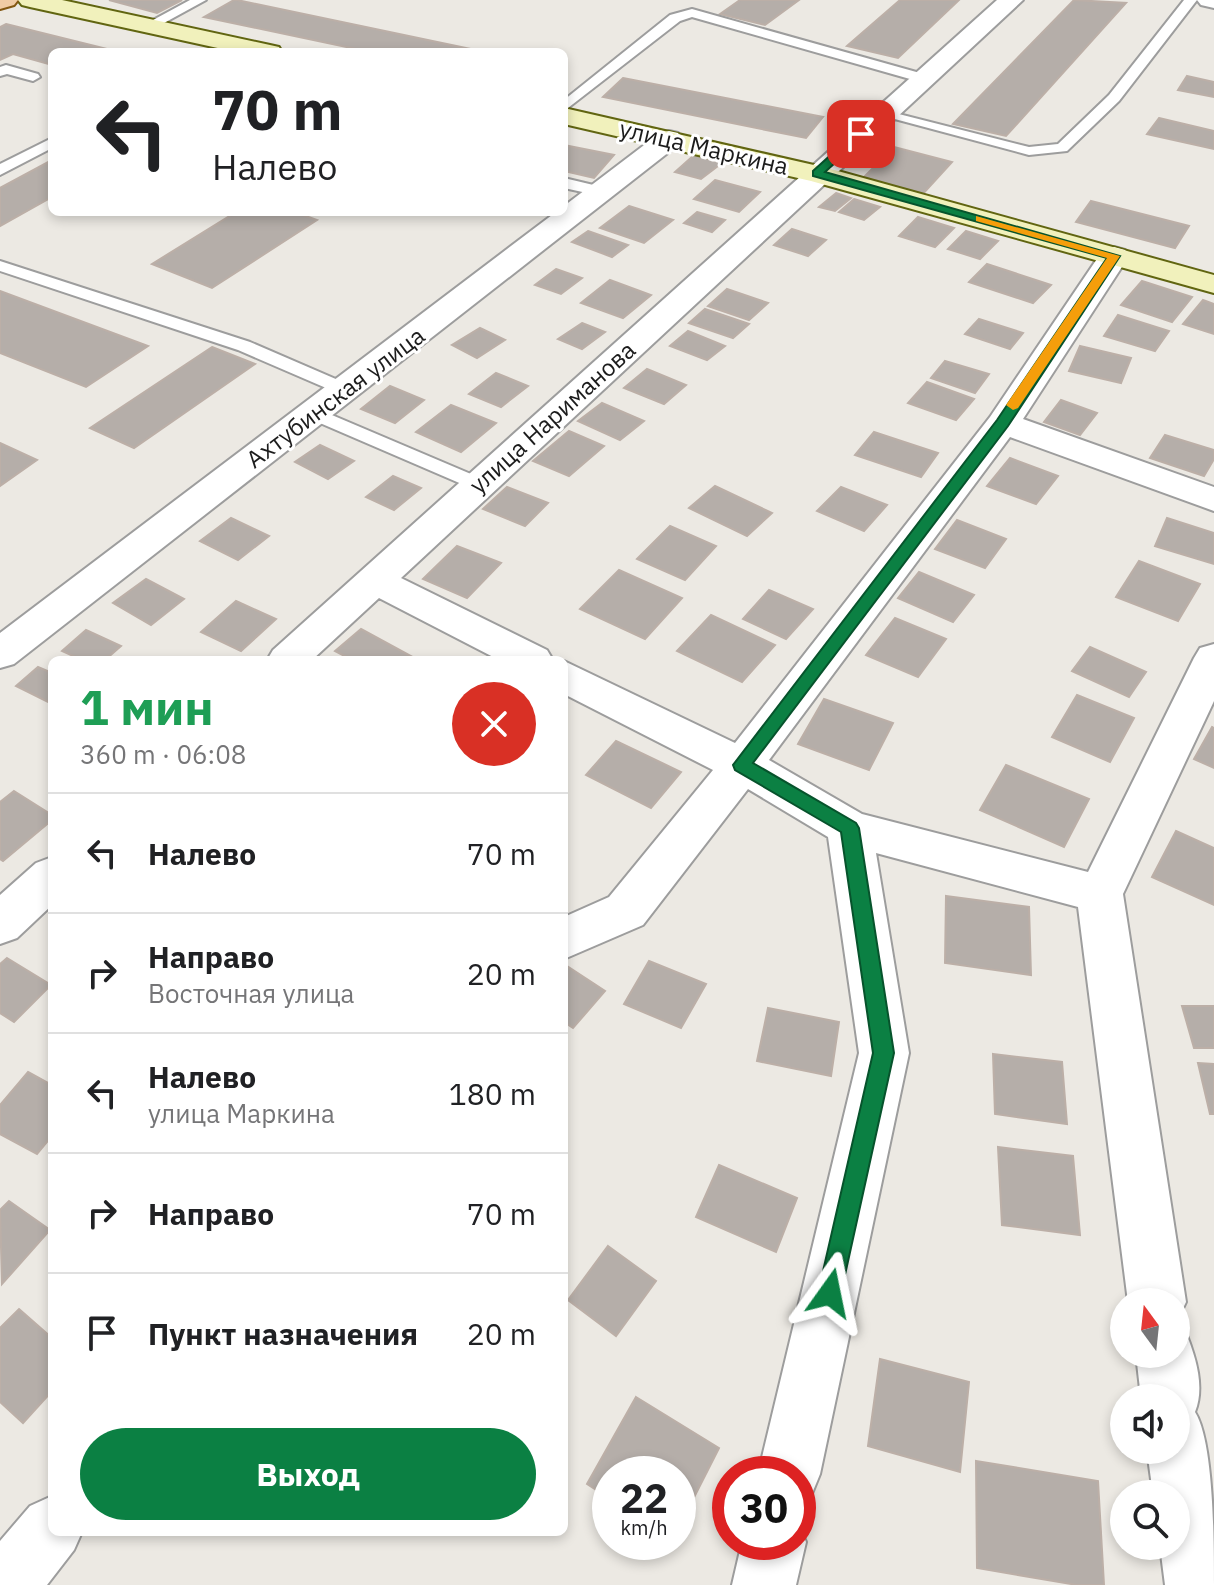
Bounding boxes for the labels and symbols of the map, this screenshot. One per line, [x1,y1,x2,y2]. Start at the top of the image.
pin [827,100,895,168]
street label: улица Маркина [616,112,792,182]
street label: Ахтубинская улица [239,319,431,475]
street label: улица Нариманова [462,334,642,500]
position arrow [788,1251,872,1335]
north arrow [1110,1288,1190,1368]
speed limit sign: 30 [712,1456,816,1560]

